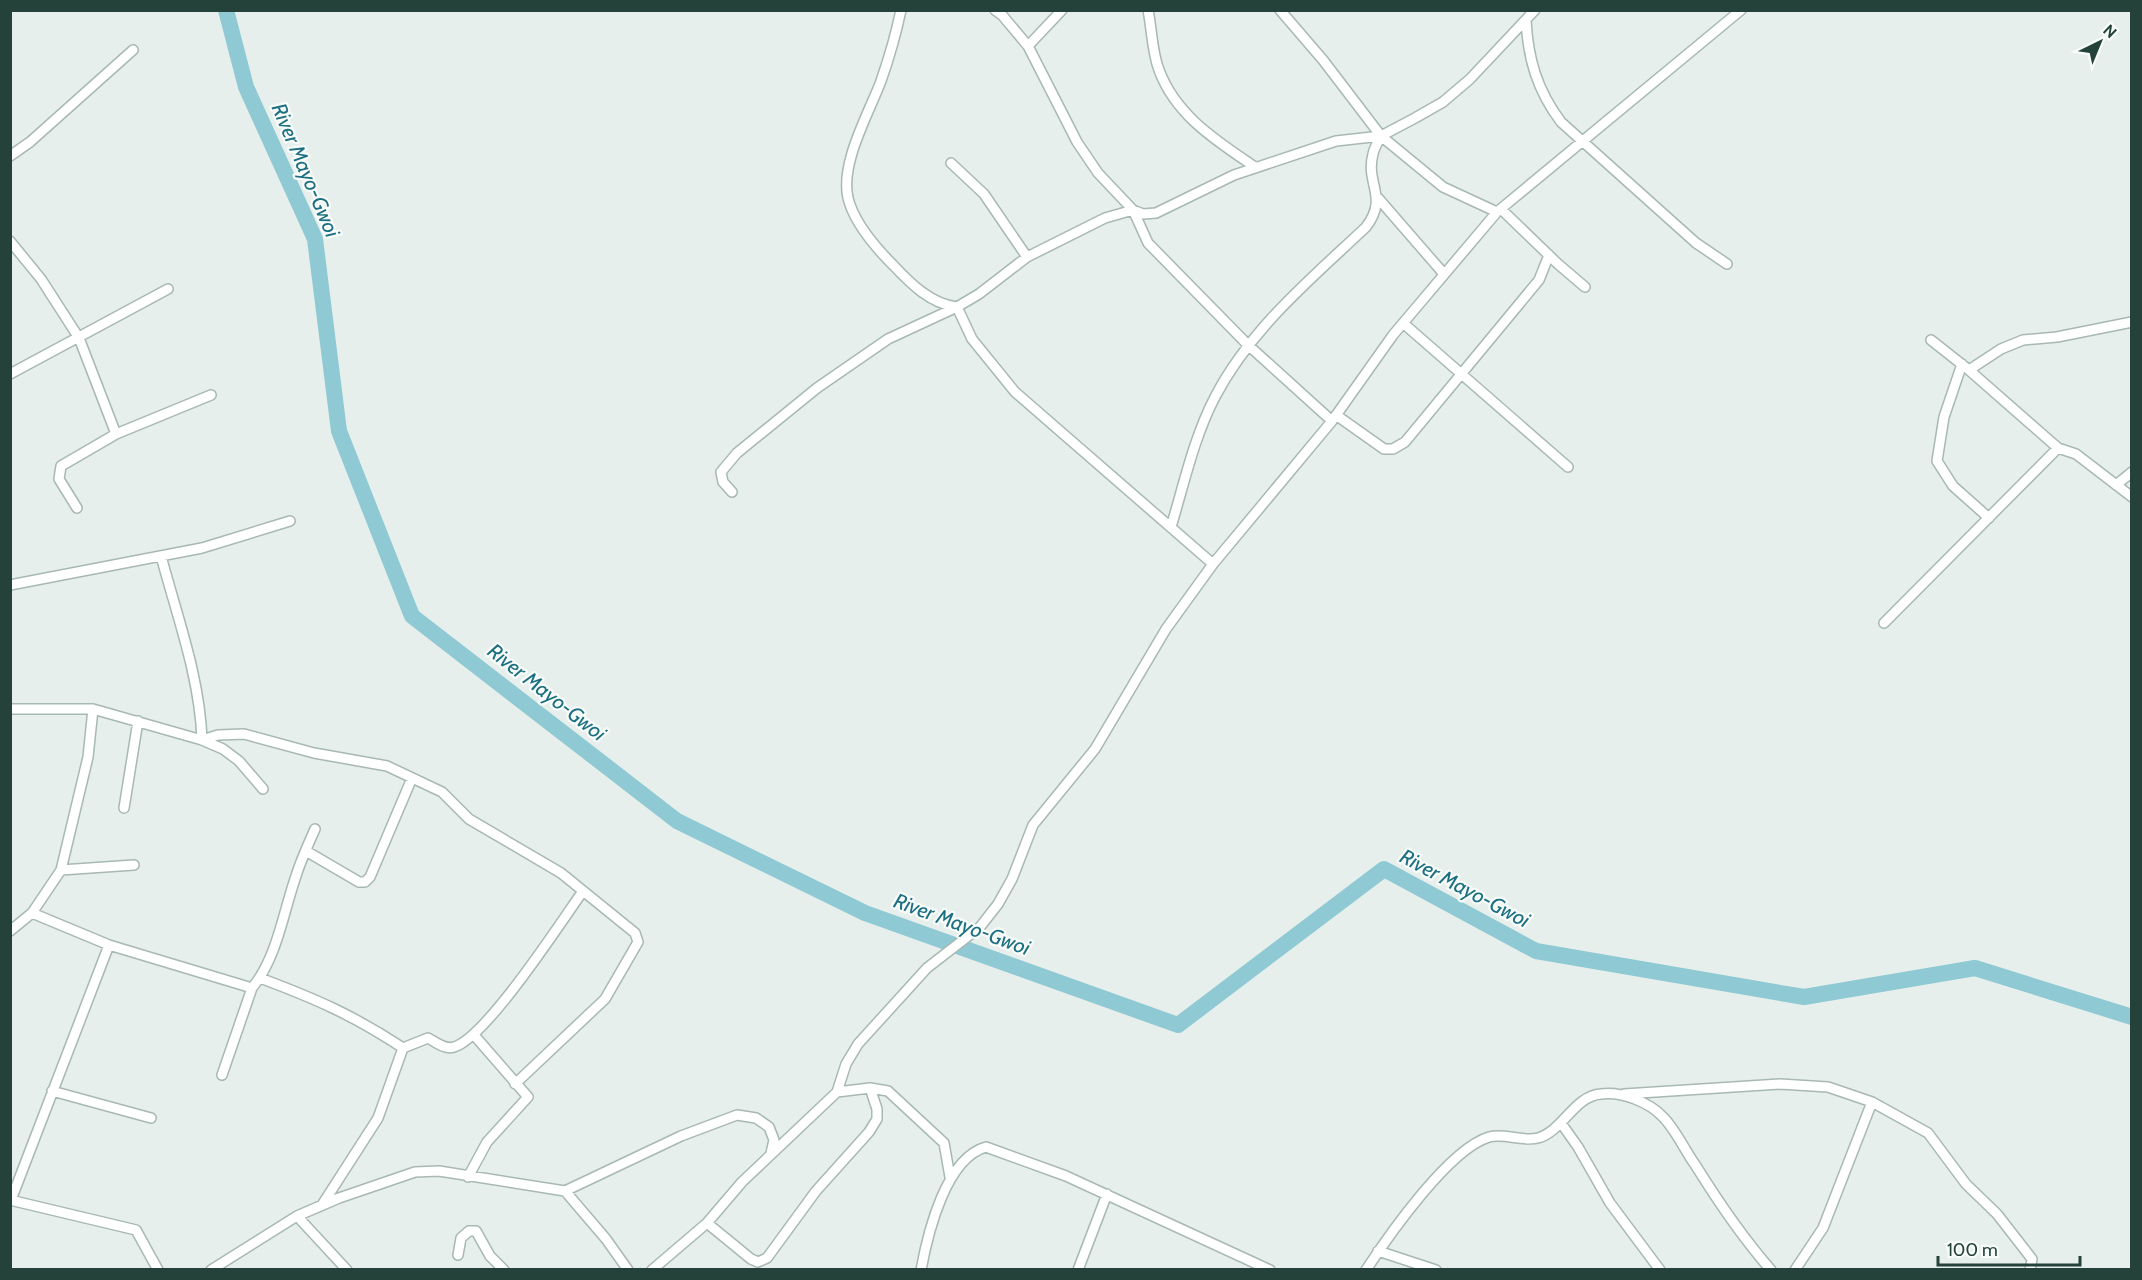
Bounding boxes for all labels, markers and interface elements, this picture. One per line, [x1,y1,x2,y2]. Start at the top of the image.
north arrow [2070,12,2130,72]
text: N [2099,21,2121,42]
water label: River Mayo-Gwoi [267,99,346,241]
water label: River Mayo-Gwoi [483,638,611,746]
water label: River Mayo-Gwoi [1396,843,1535,933]
water label: River Mayo-Gwoi [890,888,1034,960]
scale bar [1938,1229,2080,1267]
text: 100 m [1947,1239,1998,1261]

